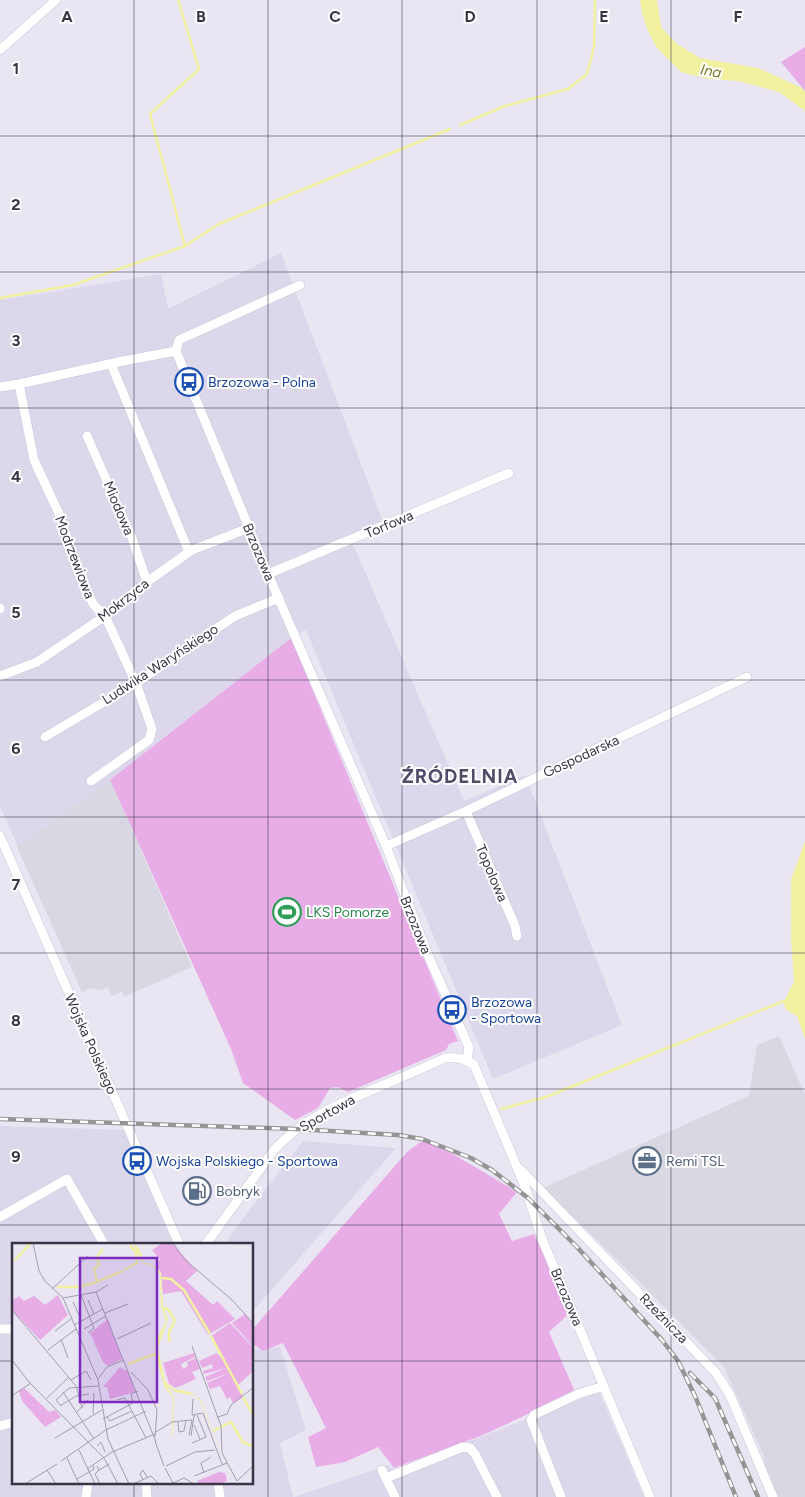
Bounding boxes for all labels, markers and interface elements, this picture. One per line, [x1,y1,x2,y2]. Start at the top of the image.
text: A [61,7,73,26]
text: B [196,7,206,26]
text: C [329,7,341,26]
text: D [464,7,476,26]
text: E [599,7,609,26]
text: F [734,7,743,26]
text: 1 [13,59,19,78]
water label: Ina [699,60,723,82]
text: 2 [11,195,21,214]
text: 3 [12,331,21,350]
bus stop icon: Brzozowa - Polna [174,367,204,397]
place label: Brzozowa - Polna [208,374,316,391]
text: 4 [11,467,21,486]
street label: Miodowa [100,478,138,538]
street label: Torfowa [363,507,416,542]
street label: Modrzewiowa [51,513,98,601]
street label: Brzozowa [239,521,278,584]
street label: Mokrzyca [94,575,152,626]
text: 5 [11,603,21,622]
street label: Ludwika Waryńskiego [99,620,222,708]
street label: Gospodarska [540,731,622,781]
text: 6 [11,739,21,758]
district label: ŹRÓDELNIA [402,765,518,788]
street label: Topolowa [472,842,511,904]
text: 7 [12,875,21,894]
street label: Brzozowa [396,894,435,957]
sports icon: LKS Pomorze [272,897,302,927]
place label: LKS Pomorze [306,904,390,921]
street label: Wojska Polskiego [61,991,120,1097]
place label: Brzozowa - Sportowa [471,994,541,1027]
bus stop icon: Brzozowa - Sportowa [437,995,467,1025]
text: 8 [11,1011,21,1030]
street label: Sportowa [297,1091,358,1136]
bus stop icon: Wojska Polskiego - Sportowa [122,1146,152,1176]
office icon: Remi TSL [632,1146,662,1176]
text: 9 [11,1147,21,1166]
place label: Wojska Polskiego - Sportowa [156,1153,338,1170]
place label: Remi TSL [666,1153,725,1170]
fuel station icon: Bobryk [182,1176,212,1206]
place label: Bobryk [216,1183,260,1200]
inset map [12,1243,254,1484]
street label: Brzozowa [547,1266,586,1329]
street label: Rzeźnicza [636,1290,692,1347]

